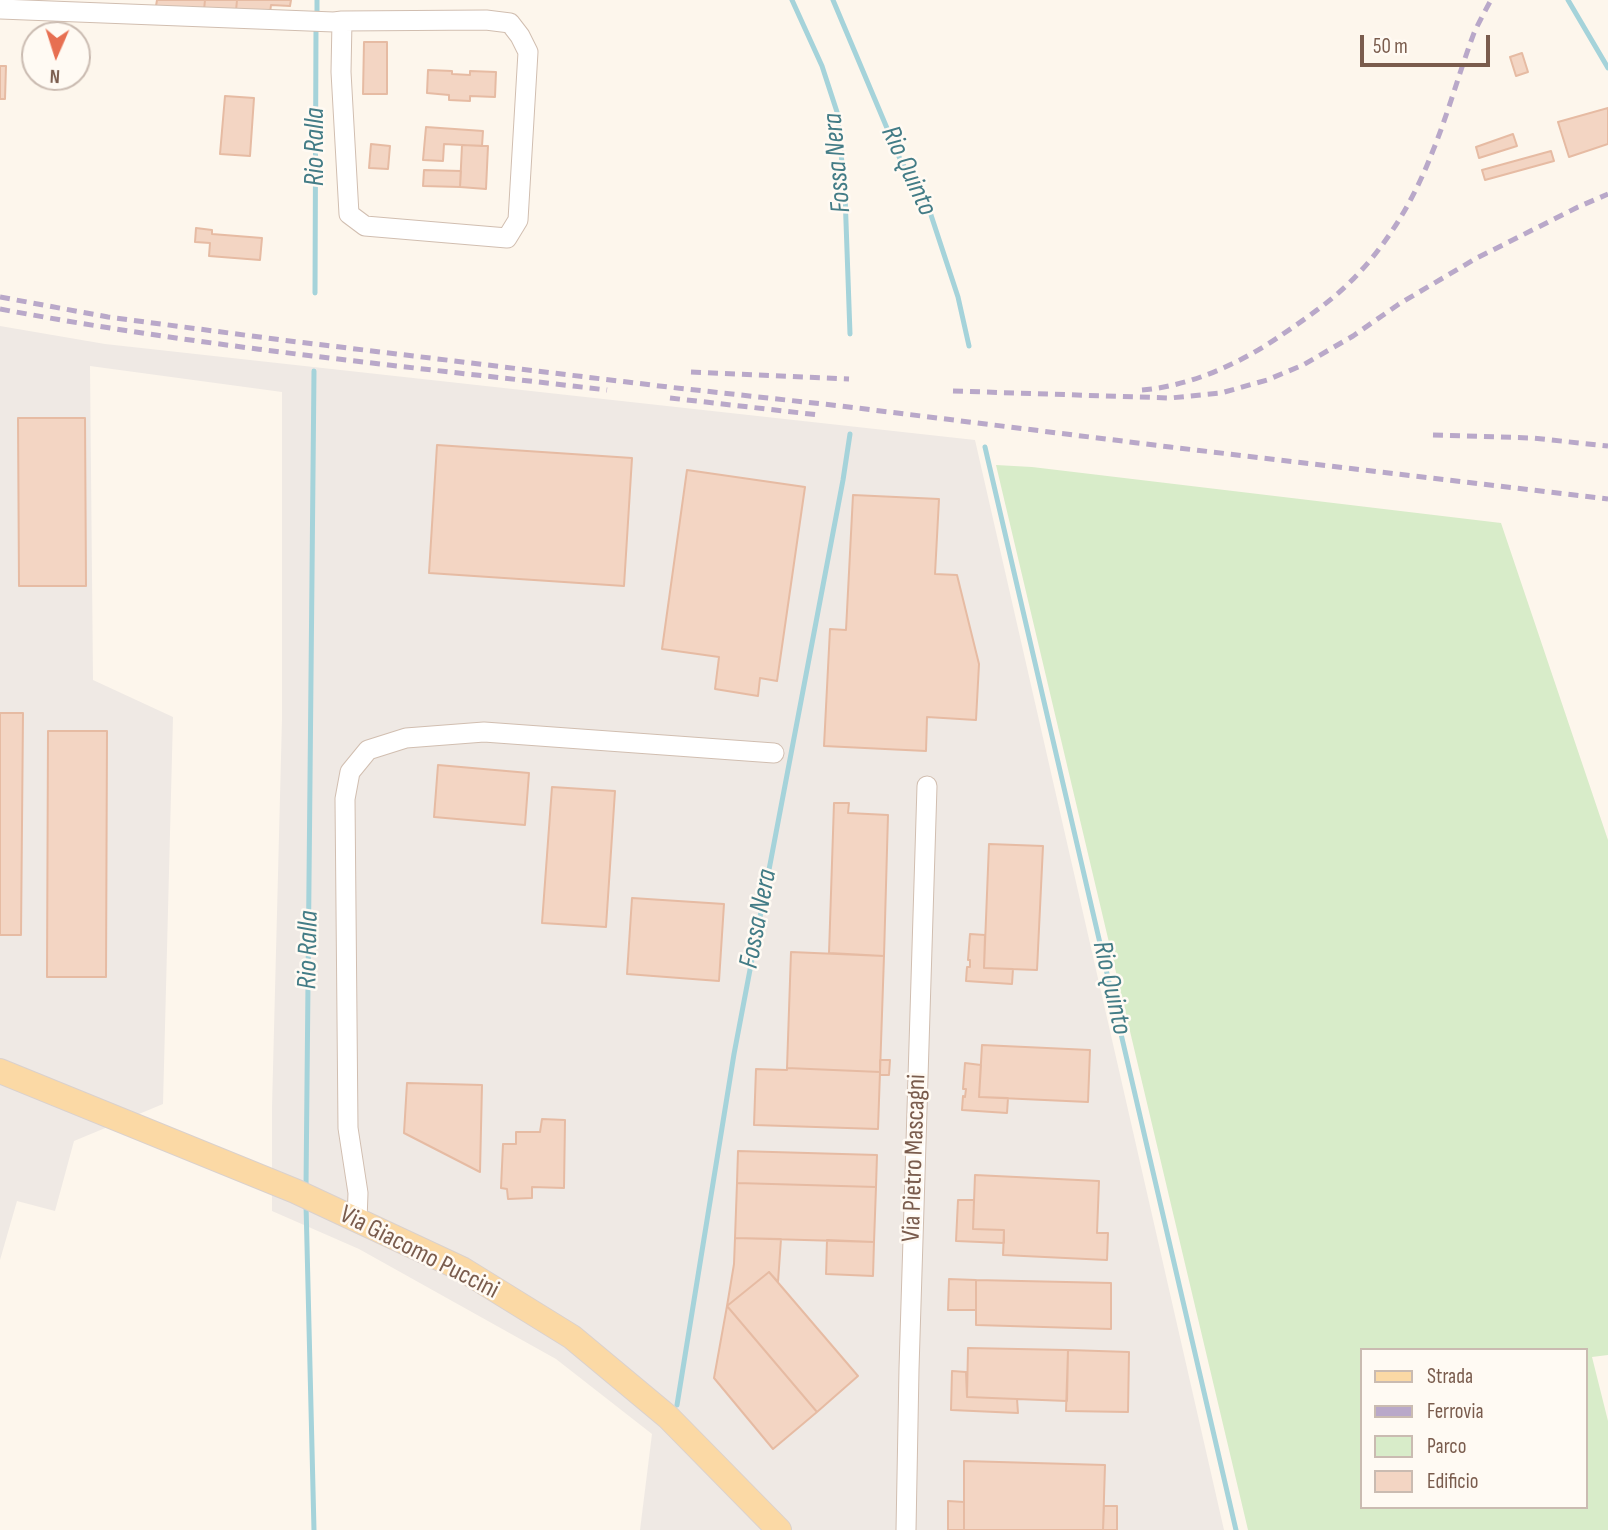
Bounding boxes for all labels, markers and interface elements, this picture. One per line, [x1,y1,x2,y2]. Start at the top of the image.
north arrow [21,21,91,91]
scale bar [1363,21,1492,65]
text: 50 m [1373,34,1408,59]
text: N [49,64,61,87]
water label: Rio Ralla [299,108,333,186]
water label: Fossa Nera [817,112,859,214]
water label: Rio Quinto [873,121,943,221]
water label: Fossa Nera [733,867,785,971]
water label: Rio Ralla [292,910,326,990]
water label: Rio Quinto [1084,938,1138,1038]
street label: Via Pietro Mascagni [896,1074,934,1242]
street label: Via Giacomo Puccini [334,1199,504,1307]
legend [1360,1348,1587,1509]
text: Strada [1427,1364,1473,1389]
text: Ferrovia [1427,1399,1484,1424]
text: Parco [1427,1434,1466,1459]
text: Edificio [1427,1469,1478,1494]

